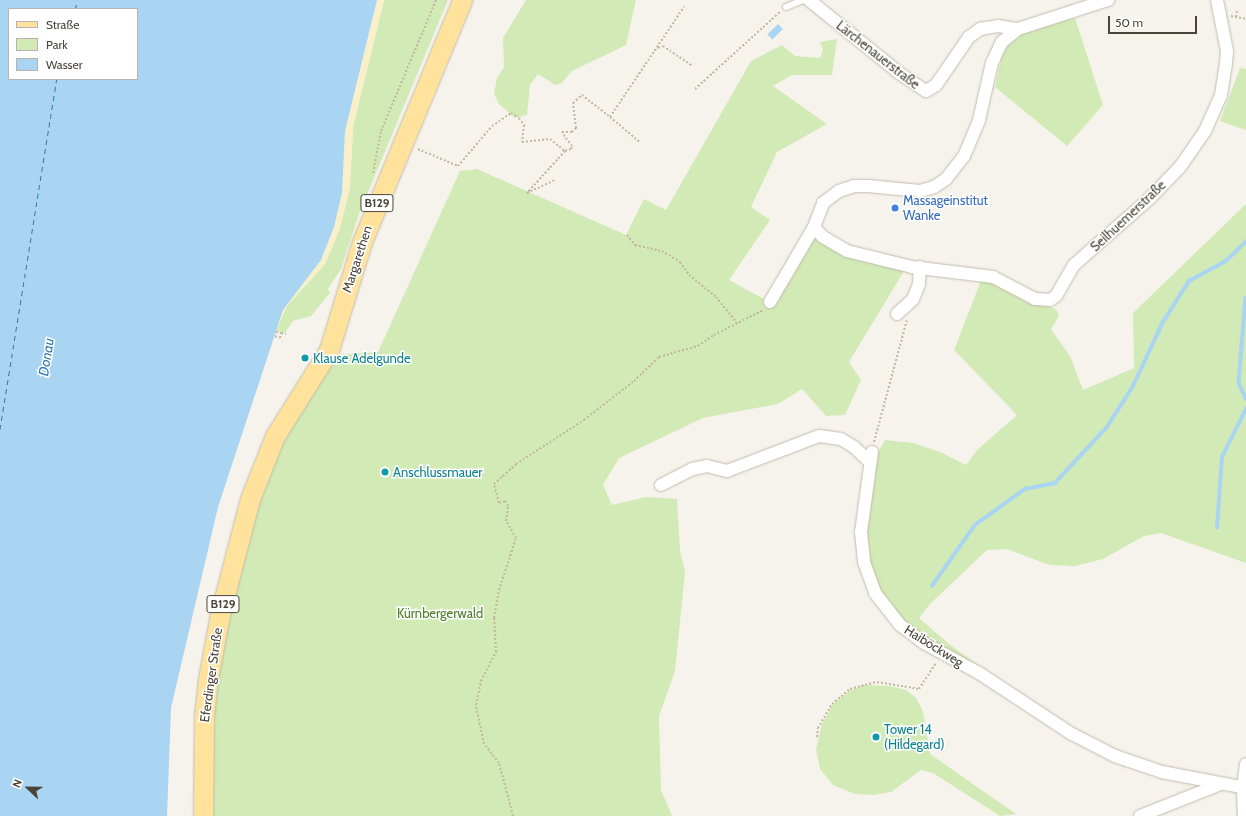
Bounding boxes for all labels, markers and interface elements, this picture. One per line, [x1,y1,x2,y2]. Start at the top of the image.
legend [8,8,138,80]
scale bar [1110,8,1199,34]
text: 50 m [1115,15,1143,30]
text: Straße [46,17,79,32]
street label: Lärchenauerstraße [833,18,923,92]
text: Park [46,37,68,52]
text: Wasser [46,57,83,72]
street label: Seilhuemerstraße [1087,177,1169,255]
road number: B129 [360,193,394,213]
place label: Massageinstitut Wanke [903,193,988,224]
marker: Massageinstitut Wanke [890,203,900,213]
street label: Margarethen [339,224,375,294]
water label: Donau [35,337,57,377]
place label: Klause Adelgunde [313,350,411,366]
marker: Klause Adelgunde [300,353,310,363]
place label: Anschlussmauer [393,464,482,480]
marker: Anschlussmauer [380,467,390,477]
road number: B129 [206,594,240,614]
park label: Kürnbergerwald [397,605,483,621]
street label: Haiböckweg [902,622,966,670]
street label: Eferdinger Straße [197,627,225,723]
place label: Tower 14 (Hildegard) [884,722,945,753]
marker: Tower 14 (Hildegard) [871,732,881,742]
north arrow [8,768,48,808]
text: N [9,777,25,790]

